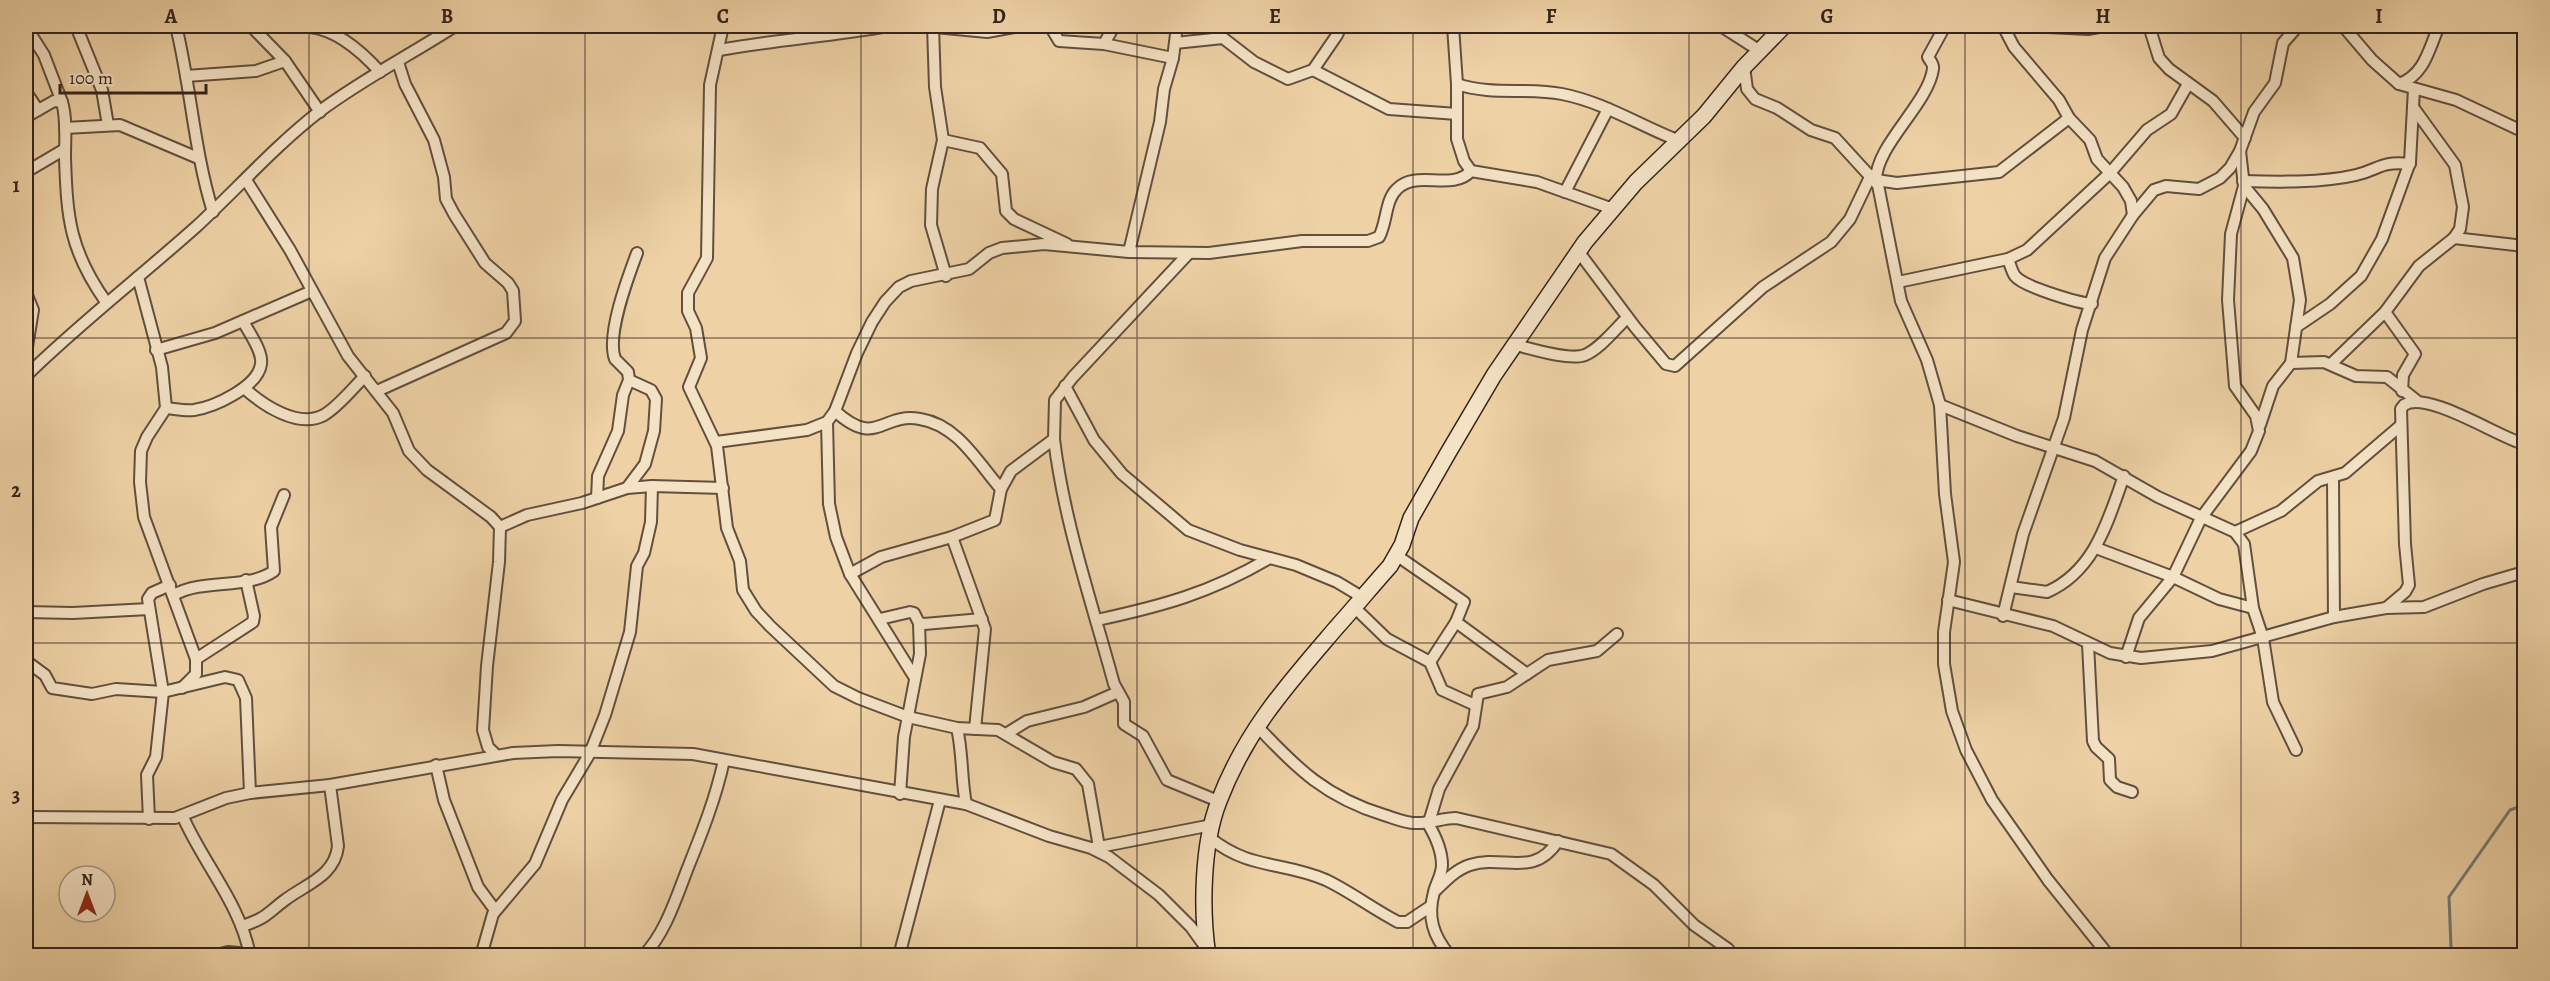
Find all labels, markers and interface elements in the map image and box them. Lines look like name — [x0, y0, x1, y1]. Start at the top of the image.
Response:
text: A — [164, 3, 178, 30]
text: B — [441, 3, 453, 30]
text: C — [717, 3, 729, 30]
text: D — [992, 3, 1006, 30]
text: E — [1269, 3, 1281, 30]
text: F — [1546, 3, 1557, 30]
text: G — [1820, 3, 1834, 30]
text: H — [2096, 3, 2111, 30]
text: I — [2375, 3, 2383, 30]
scale bar — [60, 57, 206, 95]
text: 100 m — [69, 66, 113, 90]
text: 1 — [12, 172, 20, 199]
text: 2 — [11, 477, 21, 504]
text: 3 — [12, 782, 20, 809]
north arrow — [57, 864, 117, 924]
text: N — [81, 869, 93, 891]

